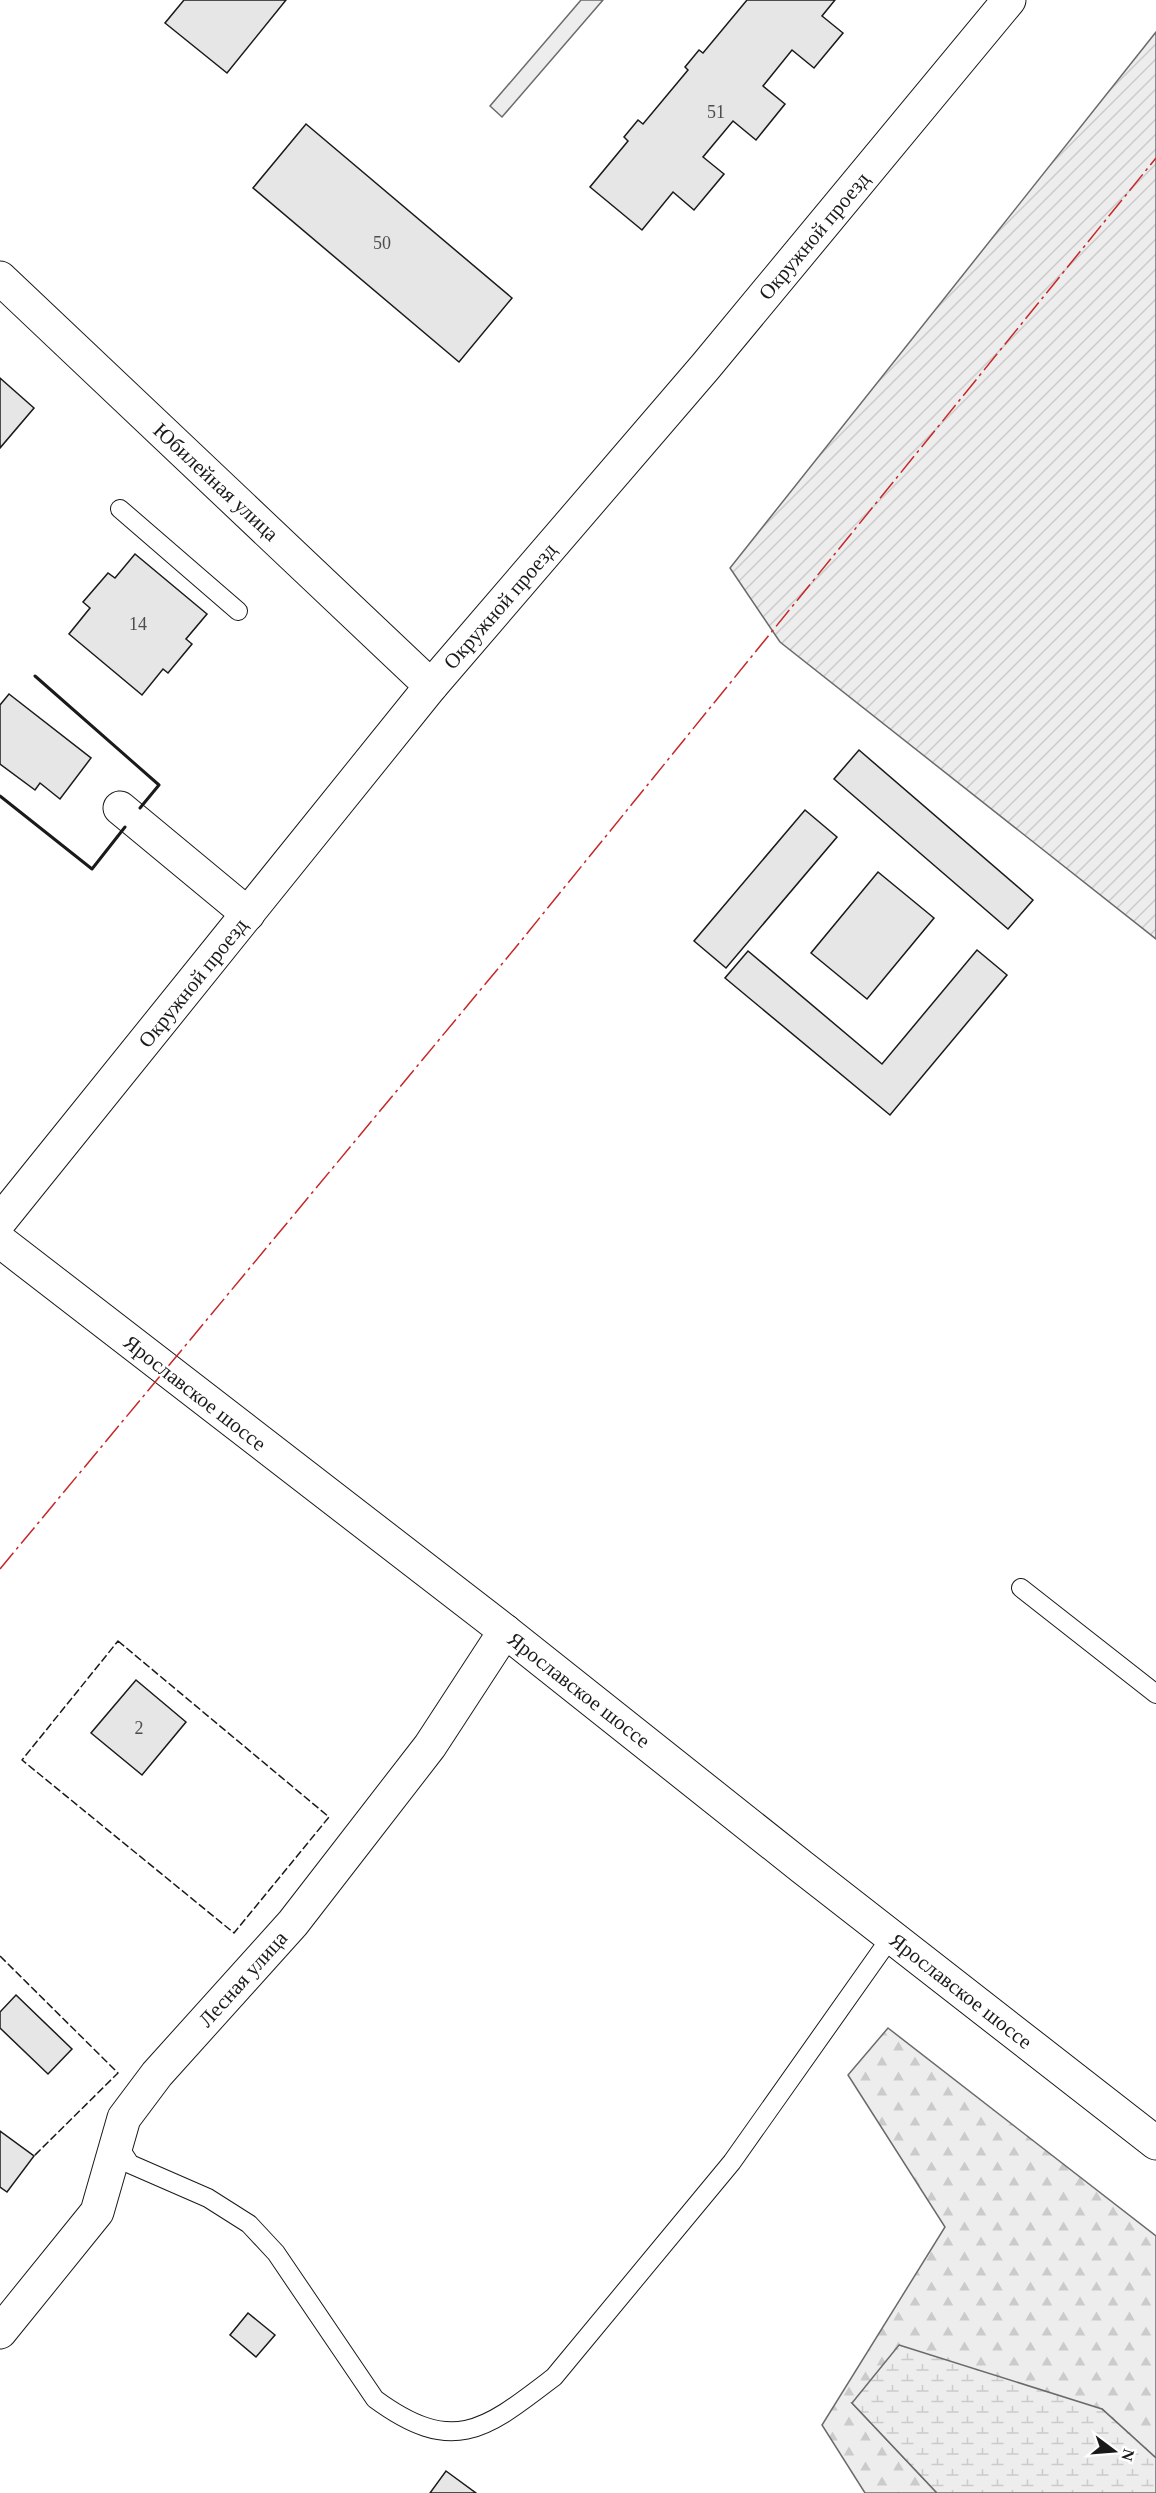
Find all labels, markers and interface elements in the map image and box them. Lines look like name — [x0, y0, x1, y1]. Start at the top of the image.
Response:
house number: 51 — [707, 102, 725, 122]
street label: Окружной проезд — [754, 167, 875, 305]
house number: 50 — [373, 233, 391, 253]
street label: Юбилейная улица — [149, 418, 284, 546]
street label: Окружной проезд — [439, 538, 561, 674]
house number: 14 — [129, 614, 147, 634]
street label: Окружной проезд — [134, 913, 253, 1052]
street label: Ярославское шоссе — [119, 1330, 271, 1456]
street label: Ярославское шоссе — [503, 1627, 655, 1753]
house number: 2 — [135, 1718, 144, 1738]
street label: Лесная улица — [194, 1926, 293, 2032]
street label: Ярославское шоссе — [885, 1928, 1037, 2054]
north arrow — [1084, 2421, 1144, 2481]
text: N — [1118, 2447, 1138, 2463]

